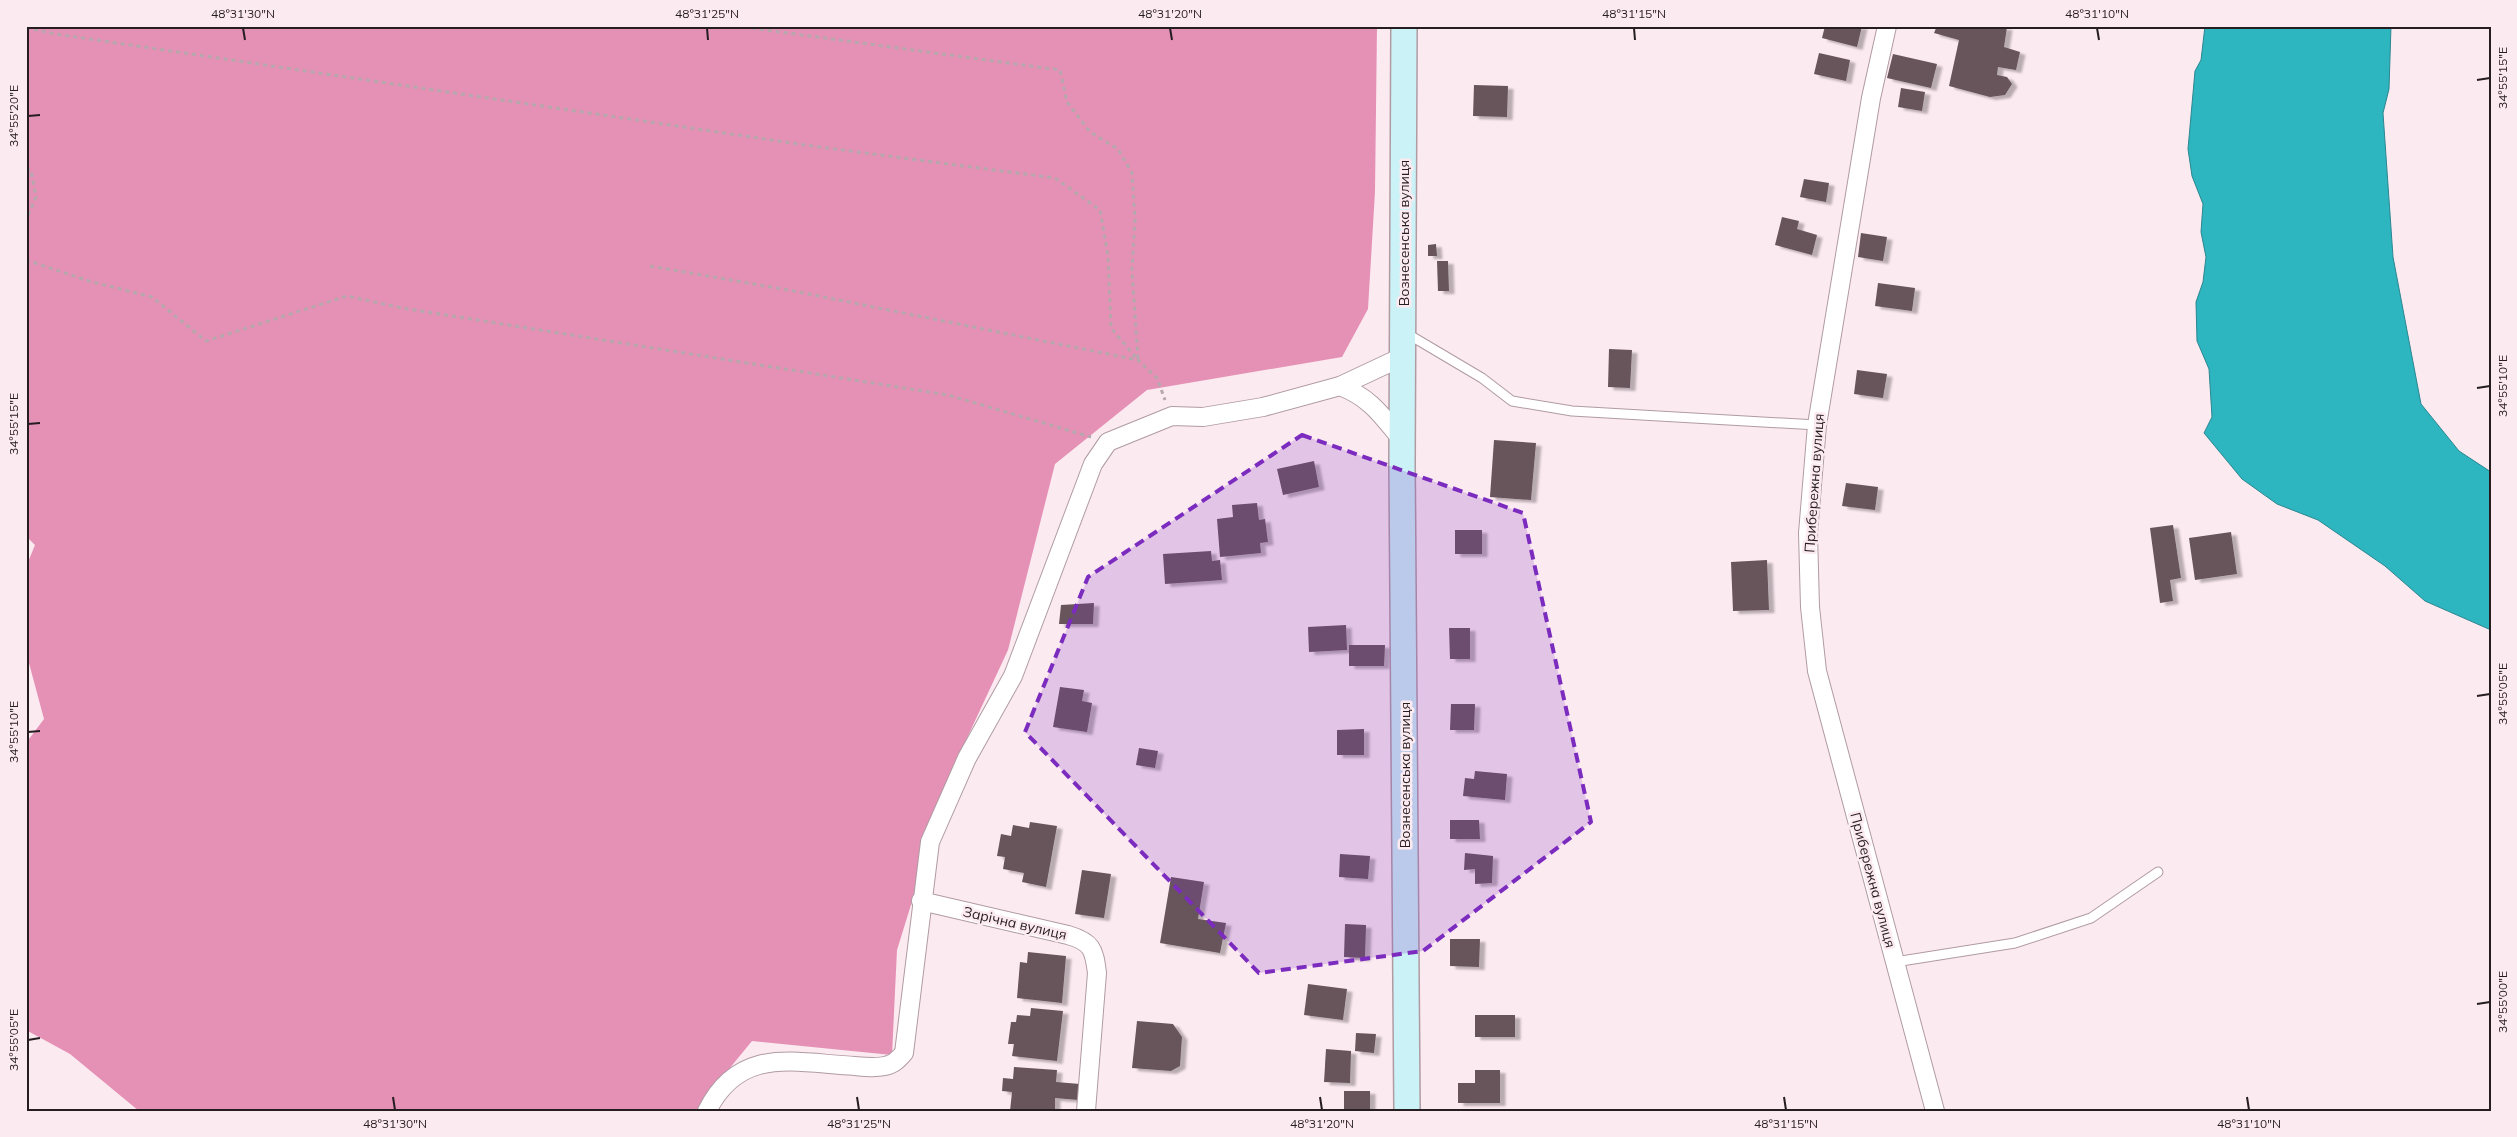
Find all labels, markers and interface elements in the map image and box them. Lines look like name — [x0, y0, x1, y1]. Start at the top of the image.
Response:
text: 48°31'30"N — [211, 6, 275, 21]
text: 48°31'25"N — [675, 6, 739, 21]
text: 48°31'20"N — [1138, 6, 1202, 21]
text: 48°31'15"N — [1602, 6, 1666, 21]
text: 48°31'10"N — [2065, 6, 2129, 21]
text: 34°55'15"E — [2495, 47, 2510, 109]
text: 34°55'20"E — [6, 85, 21, 147]
street label: Вознесенська вулиця — [1395, 160, 1413, 306]
text: 34°55'10"E — [2495, 355, 2510, 417]
text: 34°55'15"E — [6, 393, 21, 455]
street label: Прибережна вулиця — [1800, 413, 1828, 553]
text: 34°55'05"E — [2495, 663, 2510, 725]
text: 34°55'10"E — [6, 701, 21, 763]
street label: Вознесенська вулиця — [1396, 702, 1414, 848]
street label: Прибережна вулиця — [1846, 810, 1900, 950]
street label: Зарічна вулиця — [961, 902, 1069, 944]
text: 34°55'00"E — [2495, 971, 2510, 1033]
text: 34°55'05"E — [6, 1009, 21, 1071]
text: 48°31'30"N — [363, 1116, 427, 1131]
text: 48°31'25"N — [827, 1116, 891, 1131]
text: 48°31'20"N — [1290, 1116, 1354, 1131]
text: 48°31'15"N — [1754, 1116, 1818, 1131]
text: 48°31'10"N — [2217, 1116, 2281, 1131]

